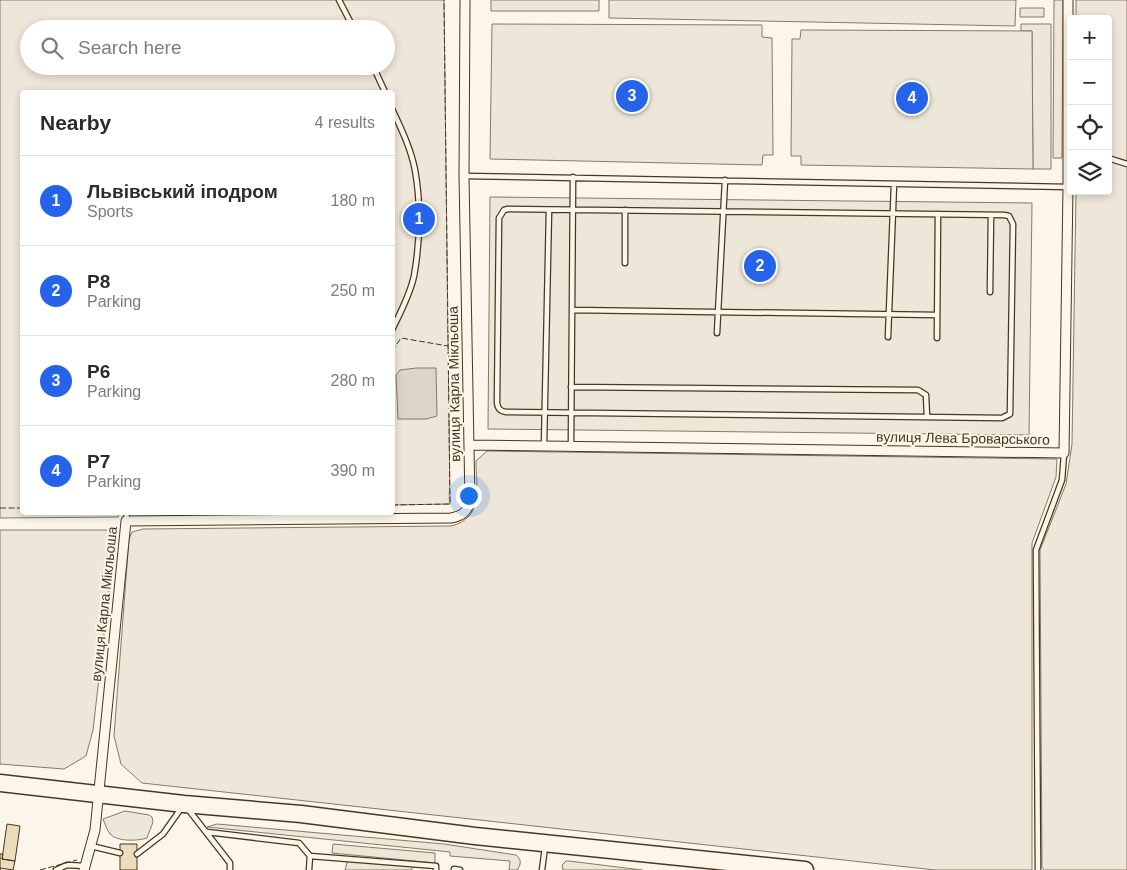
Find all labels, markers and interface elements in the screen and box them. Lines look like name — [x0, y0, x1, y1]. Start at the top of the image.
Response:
map controls — [1067, 15, 1112, 195]
button: + — [1067, 15, 1112, 60]
search box — [20, 20, 395, 75]
icon: search — [38, 34, 66, 62]
text: Search here — [78, 37, 182, 58]
button: − — [1067, 60, 1112, 105]
pin: 3 — [616, 77, 648, 115]
pin: 4 — [896, 79, 928, 117]
button: locate — [1067, 105, 1112, 150]
text: Nearby — [40, 111, 111, 134]
text: 4 results — [315, 114, 375, 131]
button: layers — [1067, 150, 1112, 195]
text: Львівський іподром — [87, 181, 278, 202]
text: 1 — [52, 192, 60, 209]
text: 180 m — [331, 192, 375, 209]
pin: 1 — [403, 200, 435, 238]
text: Sports — [87, 203, 133, 220]
pin: 2 — [744, 247, 776, 285]
text: P8 — [87, 271, 110, 292]
text: 2 — [52, 282, 60, 299]
text: 250 m — [331, 282, 375, 299]
text: Parking — [87, 293, 141, 310]
street label: вулиця Карла Мікльоша — [445, 306, 463, 462]
text: P6 — [87, 361, 110, 382]
text: 3 — [52, 372, 60, 389]
text: 280 m — [331, 372, 375, 389]
text: Parking — [87, 383, 141, 400]
street label: вулиця Лева Броварського — [876, 428, 1050, 448]
text: P7 — [87, 451, 110, 472]
text: 4 — [52, 462, 60, 479]
text: 390 m — [331, 462, 375, 479]
text: Parking — [87, 473, 141, 490]
your location — [456, 483, 482, 509]
street label: вулиця Карла Мікльоша — [88, 526, 120, 682]

